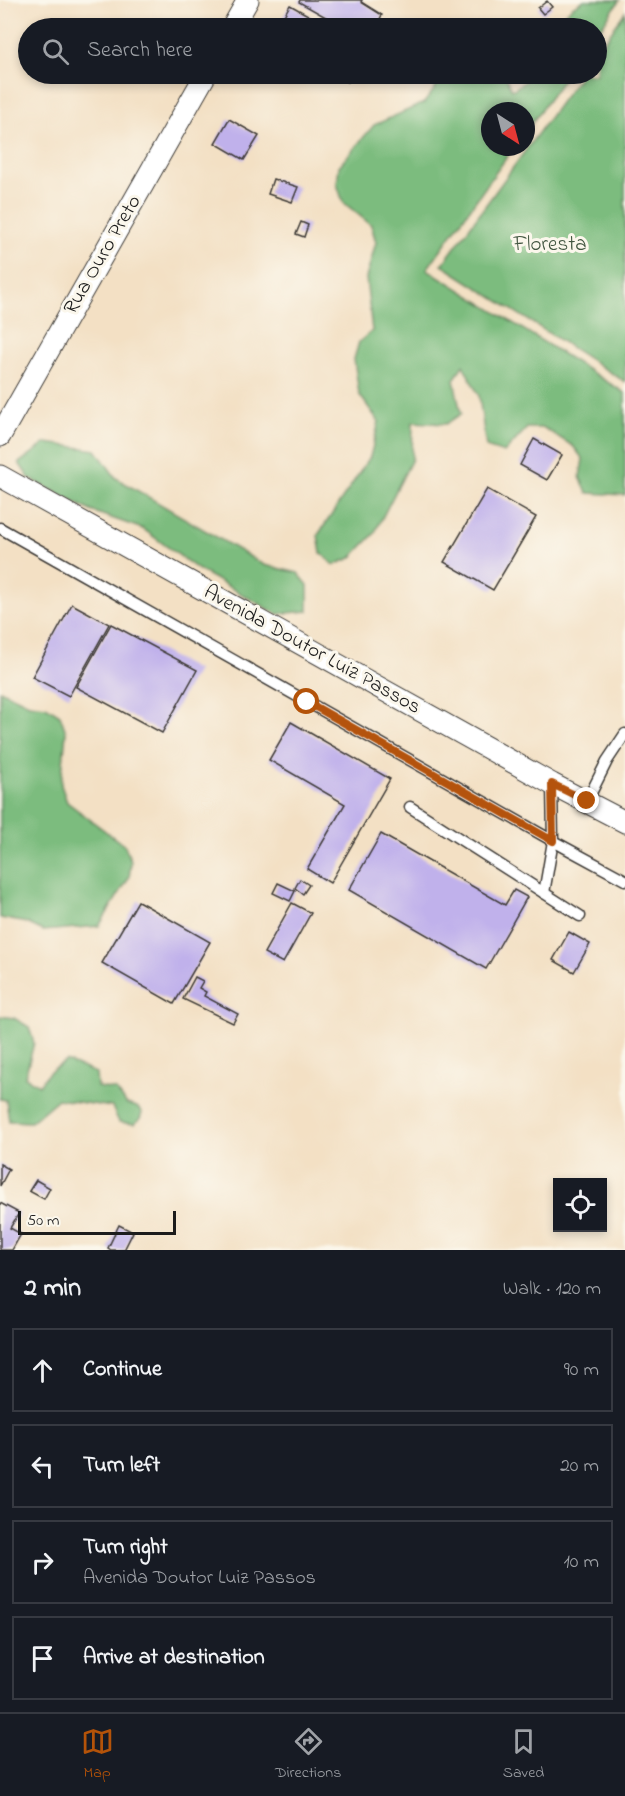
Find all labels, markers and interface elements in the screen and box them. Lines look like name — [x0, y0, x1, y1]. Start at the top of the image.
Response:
search box — [18, 18, 607, 84]
icon: search — [39, 35, 72, 68]
text: Search here — [87, 35, 192, 67]
north arrow — [481, 102, 535, 156]
street label: Rua Ouro Preto — [57, 190, 149, 320]
park label: Floresta — [512, 230, 587, 260]
street label: Avenida Doutor Luiz Passos — [198, 578, 426, 722]
route start — [293, 688, 319, 714]
route end — [573, 787, 599, 813]
map controls — [553, 1178, 607, 1232]
button: locate — [553, 1178, 607, 1232]
scale bar — [18, 1208, 176, 1236]
text: 50 m — [27, 1209, 59, 1233]
text: 2 min — [24, 1270, 81, 1308]
text: Walk · 120 m — [503, 1275, 601, 1304]
icon: ahead — [26, 1354, 59, 1387]
text: Continue — [83, 1354, 162, 1386]
text: 90 m — [564, 1356, 599, 1385]
icon: left — [26, 1450, 59, 1483]
text: Turn left — [83, 1450, 160, 1482]
text: 20 m — [560, 1452, 599, 1481]
text: Turn right — [83, 1532, 168, 1564]
icon: right — [26, 1546, 59, 1579]
text: 10 m — [563, 1548, 599, 1577]
text: Avenida Doutor Luiz Passos — [83, 1564, 316, 1593]
icon: arrive — [26, 1642, 59, 1675]
text: Arrive at destination — [83, 1642, 265, 1674]
tab: Map — [81, 1725, 114, 1785]
tab: Directions — [275, 1725, 341, 1785]
tab: Saved — [503, 1725, 544, 1785]

